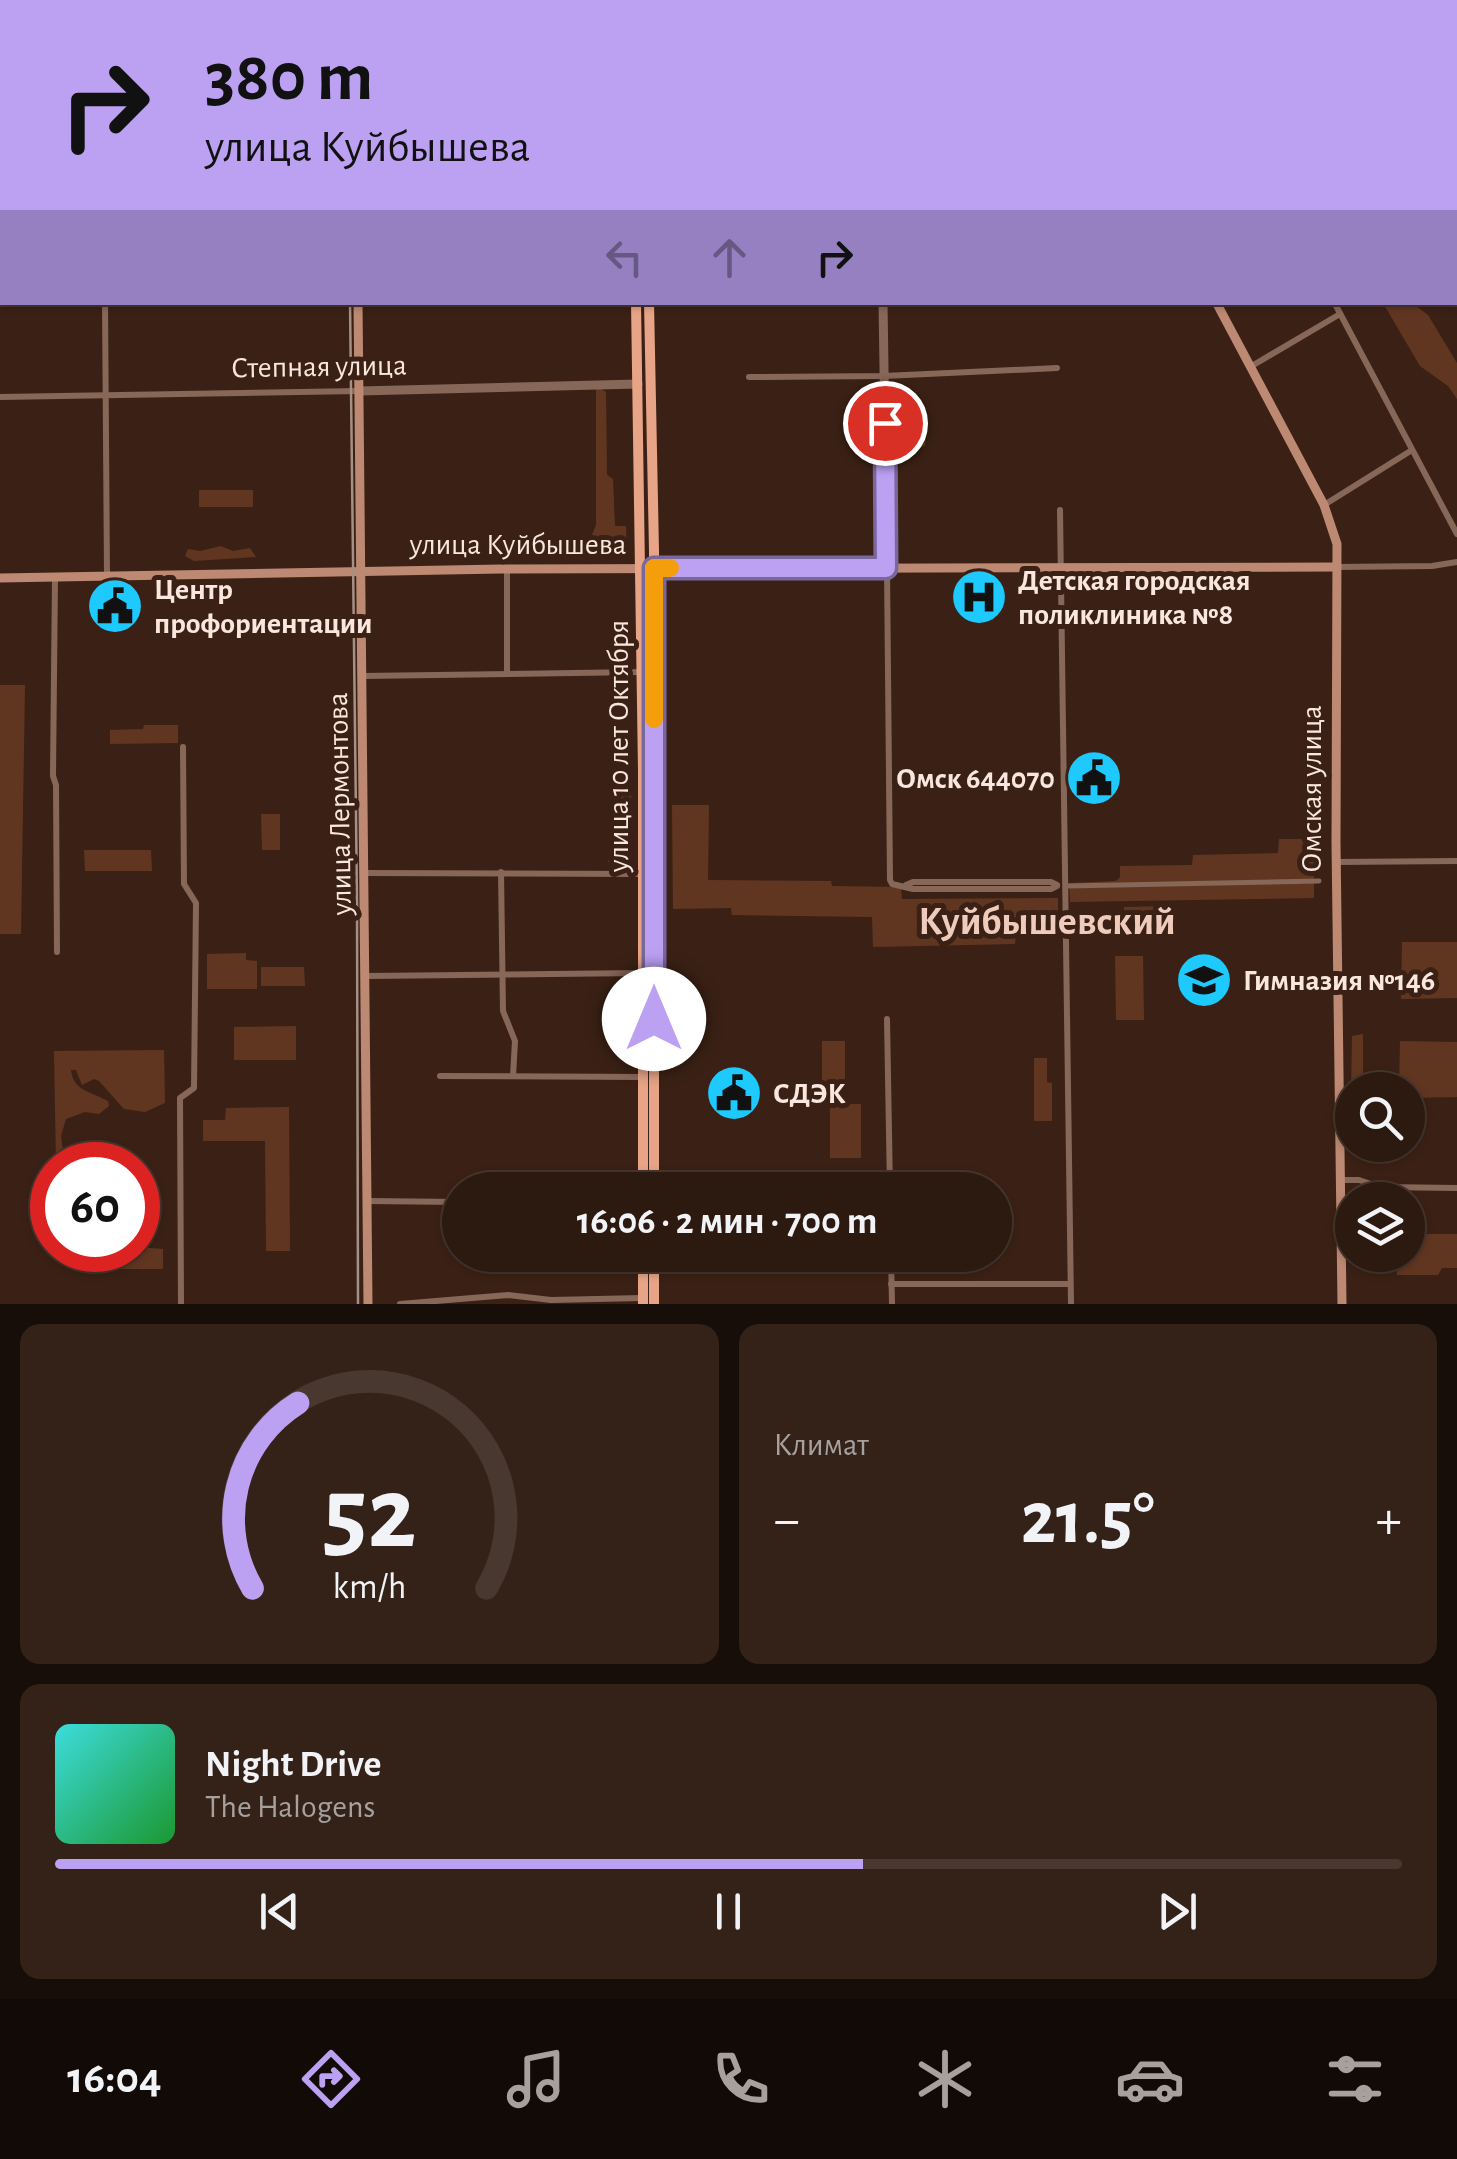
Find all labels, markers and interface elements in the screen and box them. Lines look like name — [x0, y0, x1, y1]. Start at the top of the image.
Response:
icon: right — [40, 40, 170, 170]
text: 380 m — [205, 43, 373, 113]
text: улица Куйбышева — [205, 125, 530, 170]
icon: left — [597, 230, 652, 285]
icon: ahead — [702, 230, 757, 285]
icon: right — [807, 230, 862, 285]
street label: Степная улица — [231, 350, 407, 384]
pin — [843, 381, 928, 466]
icon: arrive — [858, 396, 913, 451]
street label: улица Куйбышева — [409, 530, 626, 560]
place label: Детская городская поликлиника №8 — [1018, 566, 1250, 630]
hospital icon: Детская городская поликлиника №8 — [949, 567, 1009, 627]
place label: Центр профориентации — [154, 575, 373, 639]
public building icon: Центр профориентации — [85, 576, 145, 636]
street label: улица 10 лет Октября — [604, 620, 634, 873]
street label: улица Лермонтова — [323, 692, 357, 917]
street label: Омская улица — [1297, 705, 1327, 873]
public building icon: Омск 644070 — [1064, 748, 1124, 808]
place label: Омск 644070 — [896, 764, 1055, 794]
district label: Куйбышевский — [918, 902, 1176, 942]
school or university icon: Гимназия №146 — [1174, 950, 1234, 1010]
place label: Гимназия №146 — [1243, 966, 1435, 996]
position arrow — [602, 967, 706, 1071]
public building icon: СДЭК — [704, 1063, 764, 1123]
map controls — [1335, 1072, 1425, 1272]
button: search — [1335, 1072, 1425, 1162]
place label: СДЭК — [773, 1079, 846, 1109]
speed limit sign: 60 — [30, 1142, 160, 1272]
button: layers — [1335, 1182, 1425, 1272]
text: 16:06 · 2 мин · 700 m — [577, 1203, 877, 1241]
text: Климат — [774, 1429, 869, 1461]
text: 52 — [322, 1463, 416, 1567]
text: 21.5° — [1021, 1482, 1155, 1557]
text: − — [774, 1493, 800, 1548]
text: + — [1376, 1493, 1402, 1548]
text: km/h — [332, 1569, 406, 1605]
text: Night Drive — [205, 1746, 381, 1784]
text: The Halogens — [205, 1791, 375, 1823]
icon: previous — [252, 1884, 307, 1939]
icon: pause — [701, 1884, 756, 1939]
icon: next — [1150, 1884, 1205, 1939]
icon: directions — [296, 2044, 366, 2114]
icon: music — [501, 2044, 571, 2114]
icon: phone — [706, 2044, 776, 2114]
icon: climate — [910, 2044, 980, 2114]
icon: car — [1115, 2044, 1185, 2114]
icon: filters — [1320, 2044, 1390, 2114]
text: 16:04 — [67, 2056, 162, 2101]

